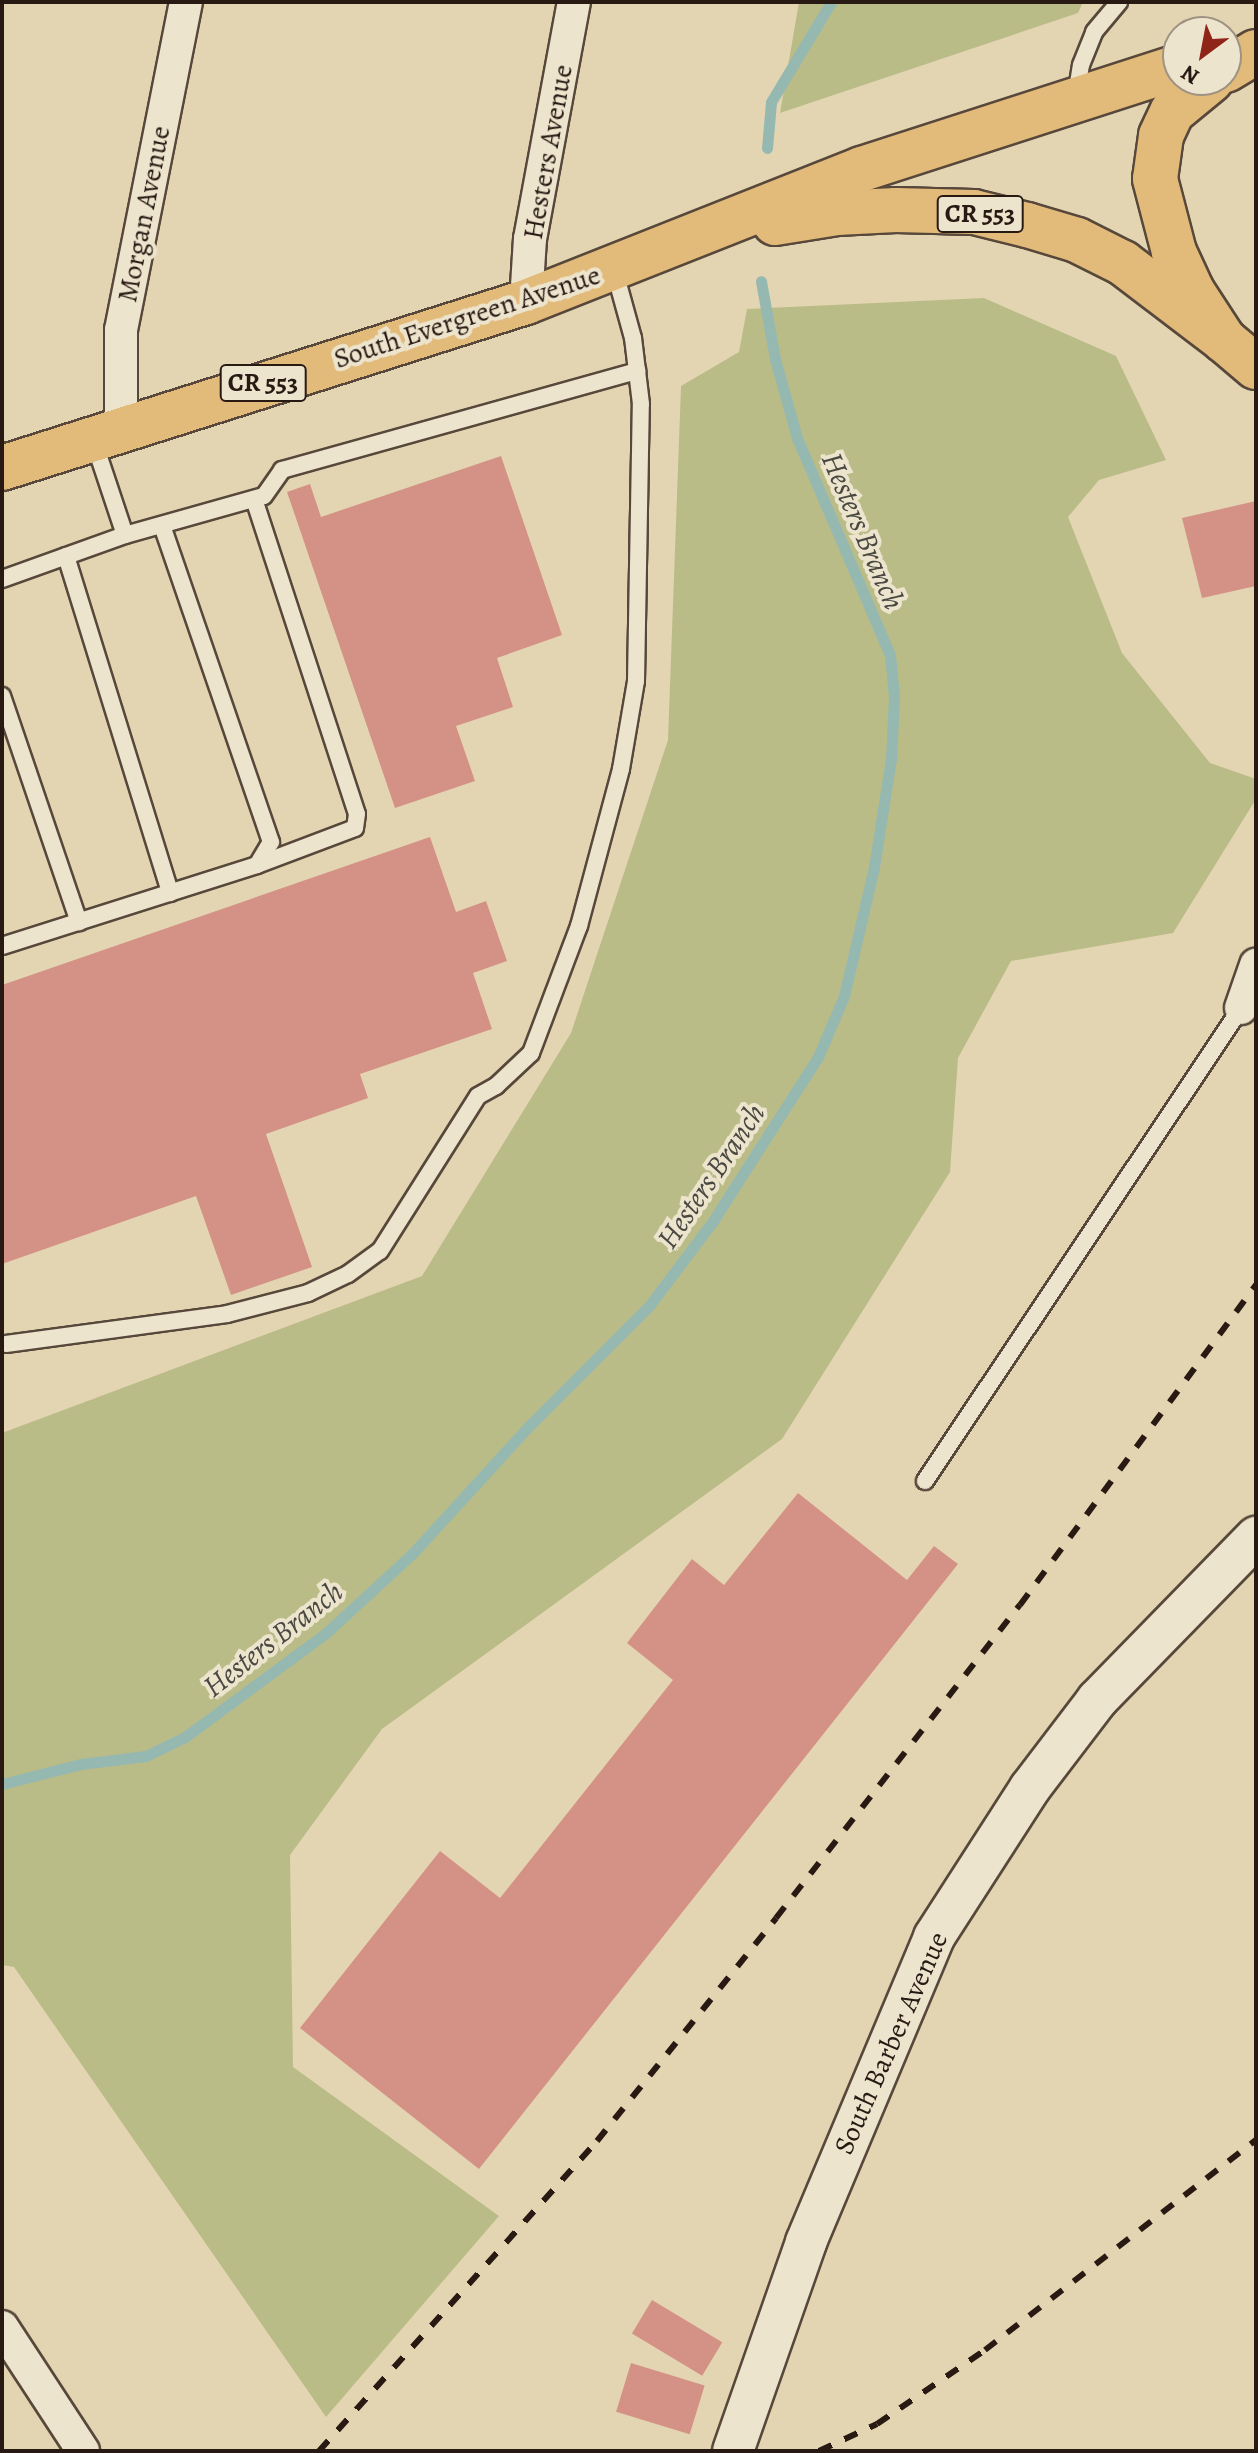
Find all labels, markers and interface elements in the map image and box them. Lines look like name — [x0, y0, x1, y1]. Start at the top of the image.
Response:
north arrow — [1162, 16, 1242, 96]
text: N — [1176, 58, 1205, 92]
street label: Hesters Avenue — [516, 62, 580, 242]
street label: Morgan Avenue — [110, 123, 178, 305]
road number: CR 553 — [936, 192, 1024, 236]
street label: South Evergreen Avenue — [330, 258, 604, 376]
road number: CR 553 — [219, 361, 307, 405]
water label: Hesters Branch — [814, 447, 912, 615]
water label: Hesters Branch — [649, 1097, 773, 1255]
water label: Hesters Branch — [196, 1573, 350, 1705]
street label: South Barber Avenue — [827, 1927, 955, 2159]

